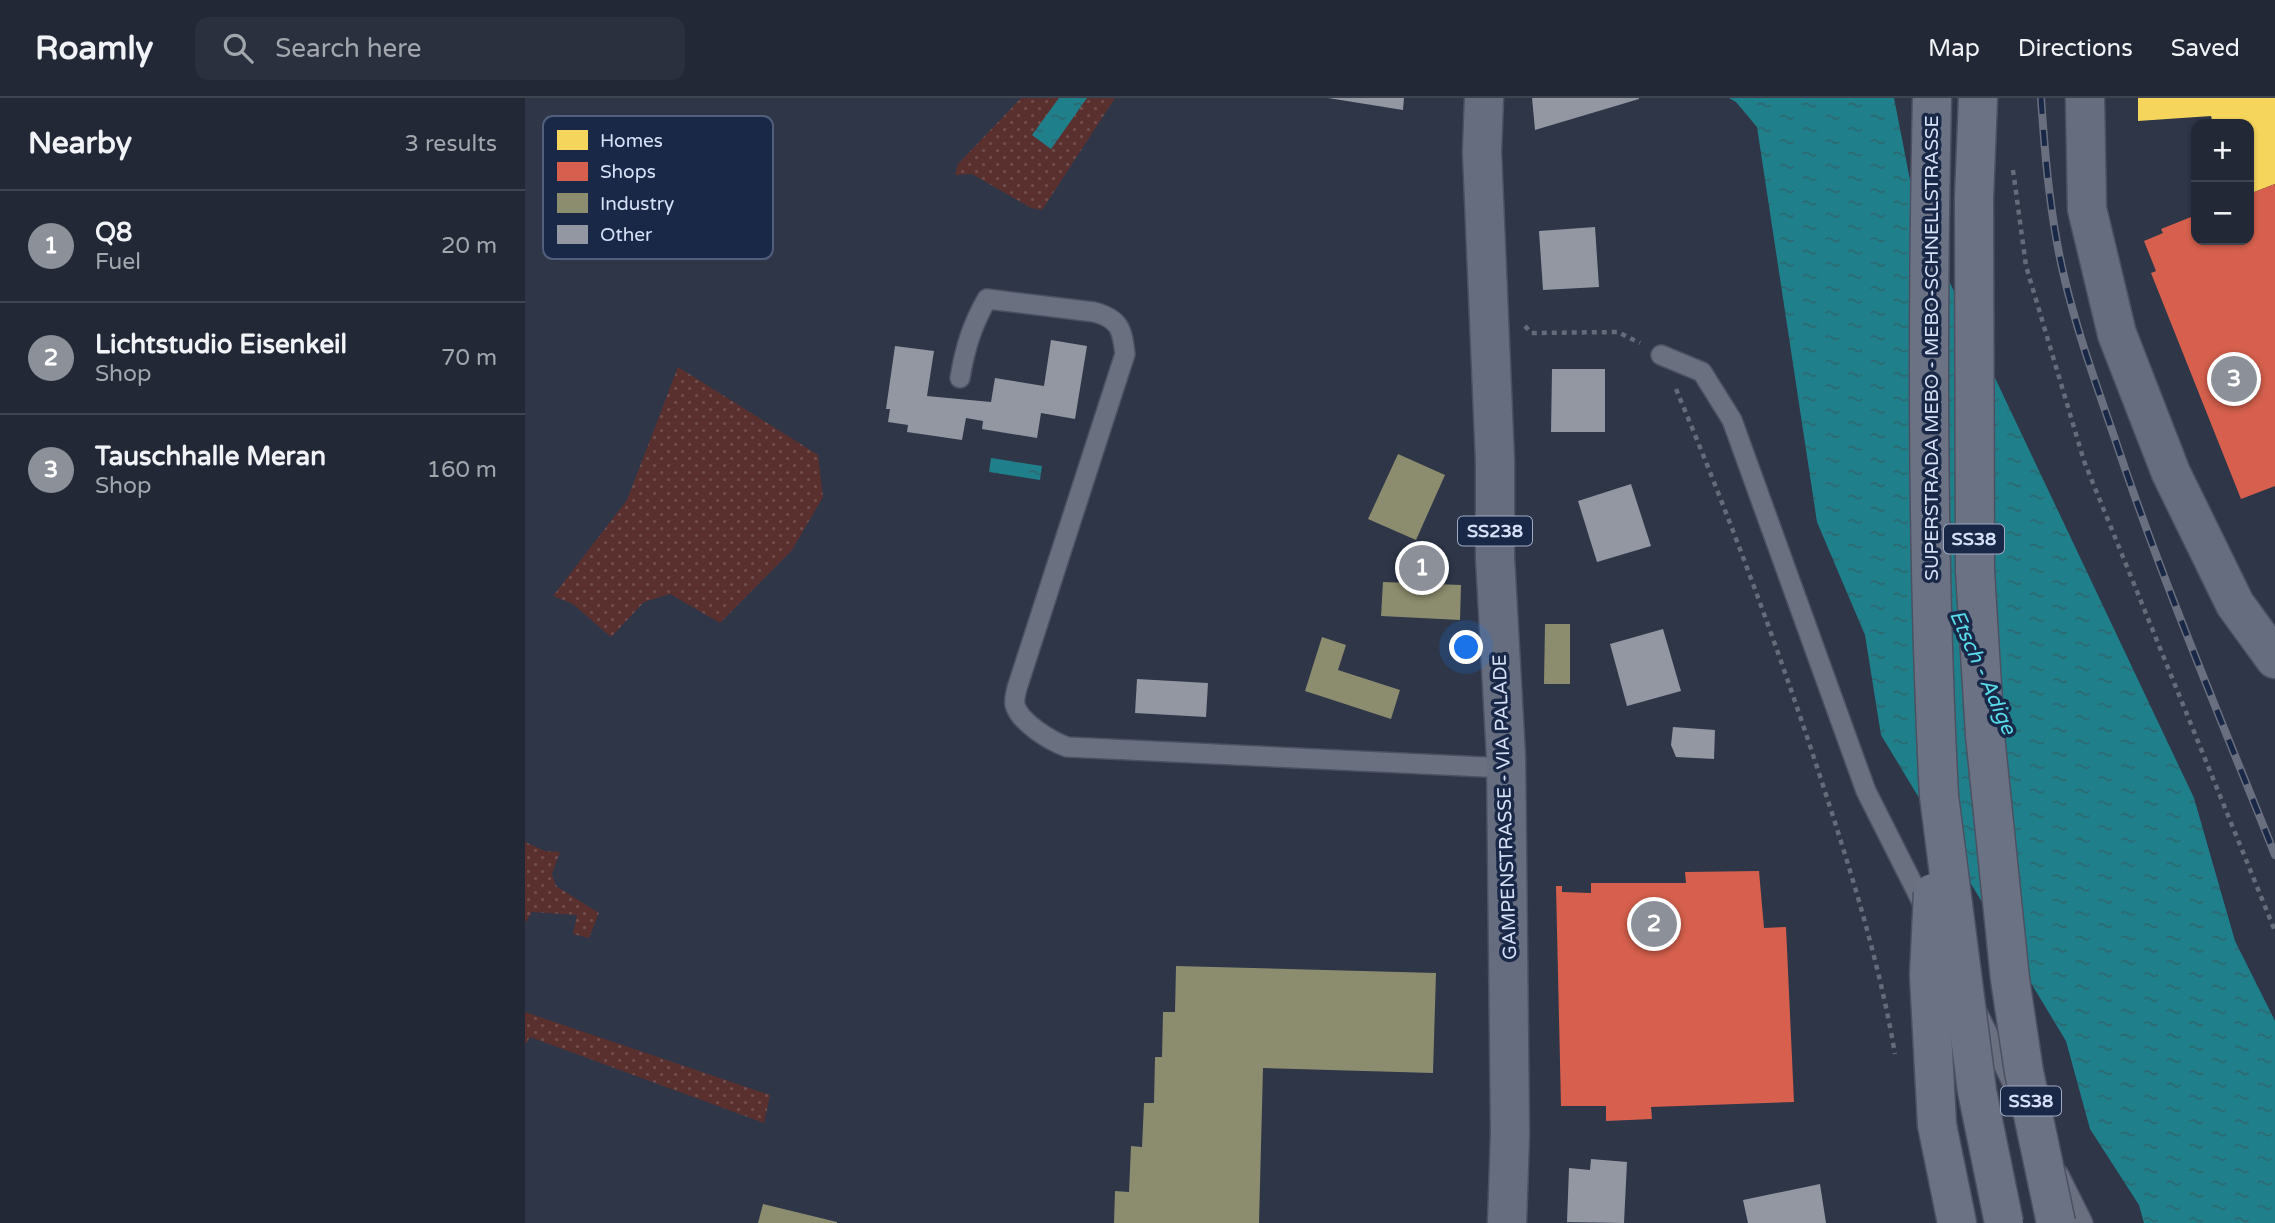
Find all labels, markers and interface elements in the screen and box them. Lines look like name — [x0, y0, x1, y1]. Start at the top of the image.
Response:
search box — [195, 17, 685, 80]
text: Roamly — [35, 29, 153, 68]
icon: search — [219, 29, 257, 67]
text: Search here — [275, 33, 422, 64]
text: Map — [1928, 34, 1980, 63]
text: Directions — [2018, 34, 2133, 63]
text: Saved — [2171, 34, 2240, 63]
street label: SUPERSTRADA MEBO - MEBO-SCHNELLSTRASSE — [1921, 115, 1943, 581]
legend — [543, 116, 773, 259]
map controls — [2191, 119, 2254, 245]
button: + — [2191, 119, 2254, 182]
text: Nearby — [28, 125, 132, 162]
text: 3 results — [404, 130, 497, 158]
text: Homes — [600, 130, 663, 152]
text: Shops — [600, 161, 656, 183]
button: − — [2191, 182, 2254, 245]
text: Industry — [600, 193, 674, 215]
text: Q8 — [95, 217, 132, 248]
text: Other — [600, 224, 653, 246]
text: 1 — [44, 232, 58, 260]
text: 20 m — [441, 232, 497, 260]
text: Fuel — [95, 248, 141, 276]
text: Lichtstudio Eisenkeil — [95, 329, 347, 360]
text: 2 — [44, 344, 58, 372]
text: 70 m — [441, 344, 497, 372]
pin: 3 — [2211, 353, 2257, 405]
text: Shop — [95, 360, 152, 388]
text: Tauschhalle Meran — [95, 441, 326, 472]
text: 3 — [44, 456, 58, 484]
text: 160 m — [427, 456, 497, 484]
text: Shop — [95, 472, 152, 500]
road number: SS238 — [1458, 516, 1532, 545]
road number: SS38 — [1944, 524, 2004, 554]
pin: 1 — [1399, 542, 1445, 594]
water label: Etsch - Adige — [1944, 606, 2022, 739]
your location — [1449, 630, 1483, 664]
street label: GAMPENSTRASSE - VIA PALADE — [1489, 654, 1521, 960]
pin: 2 — [1631, 898, 1677, 950]
road number: SS38 — [2001, 1086, 2061, 1116]

